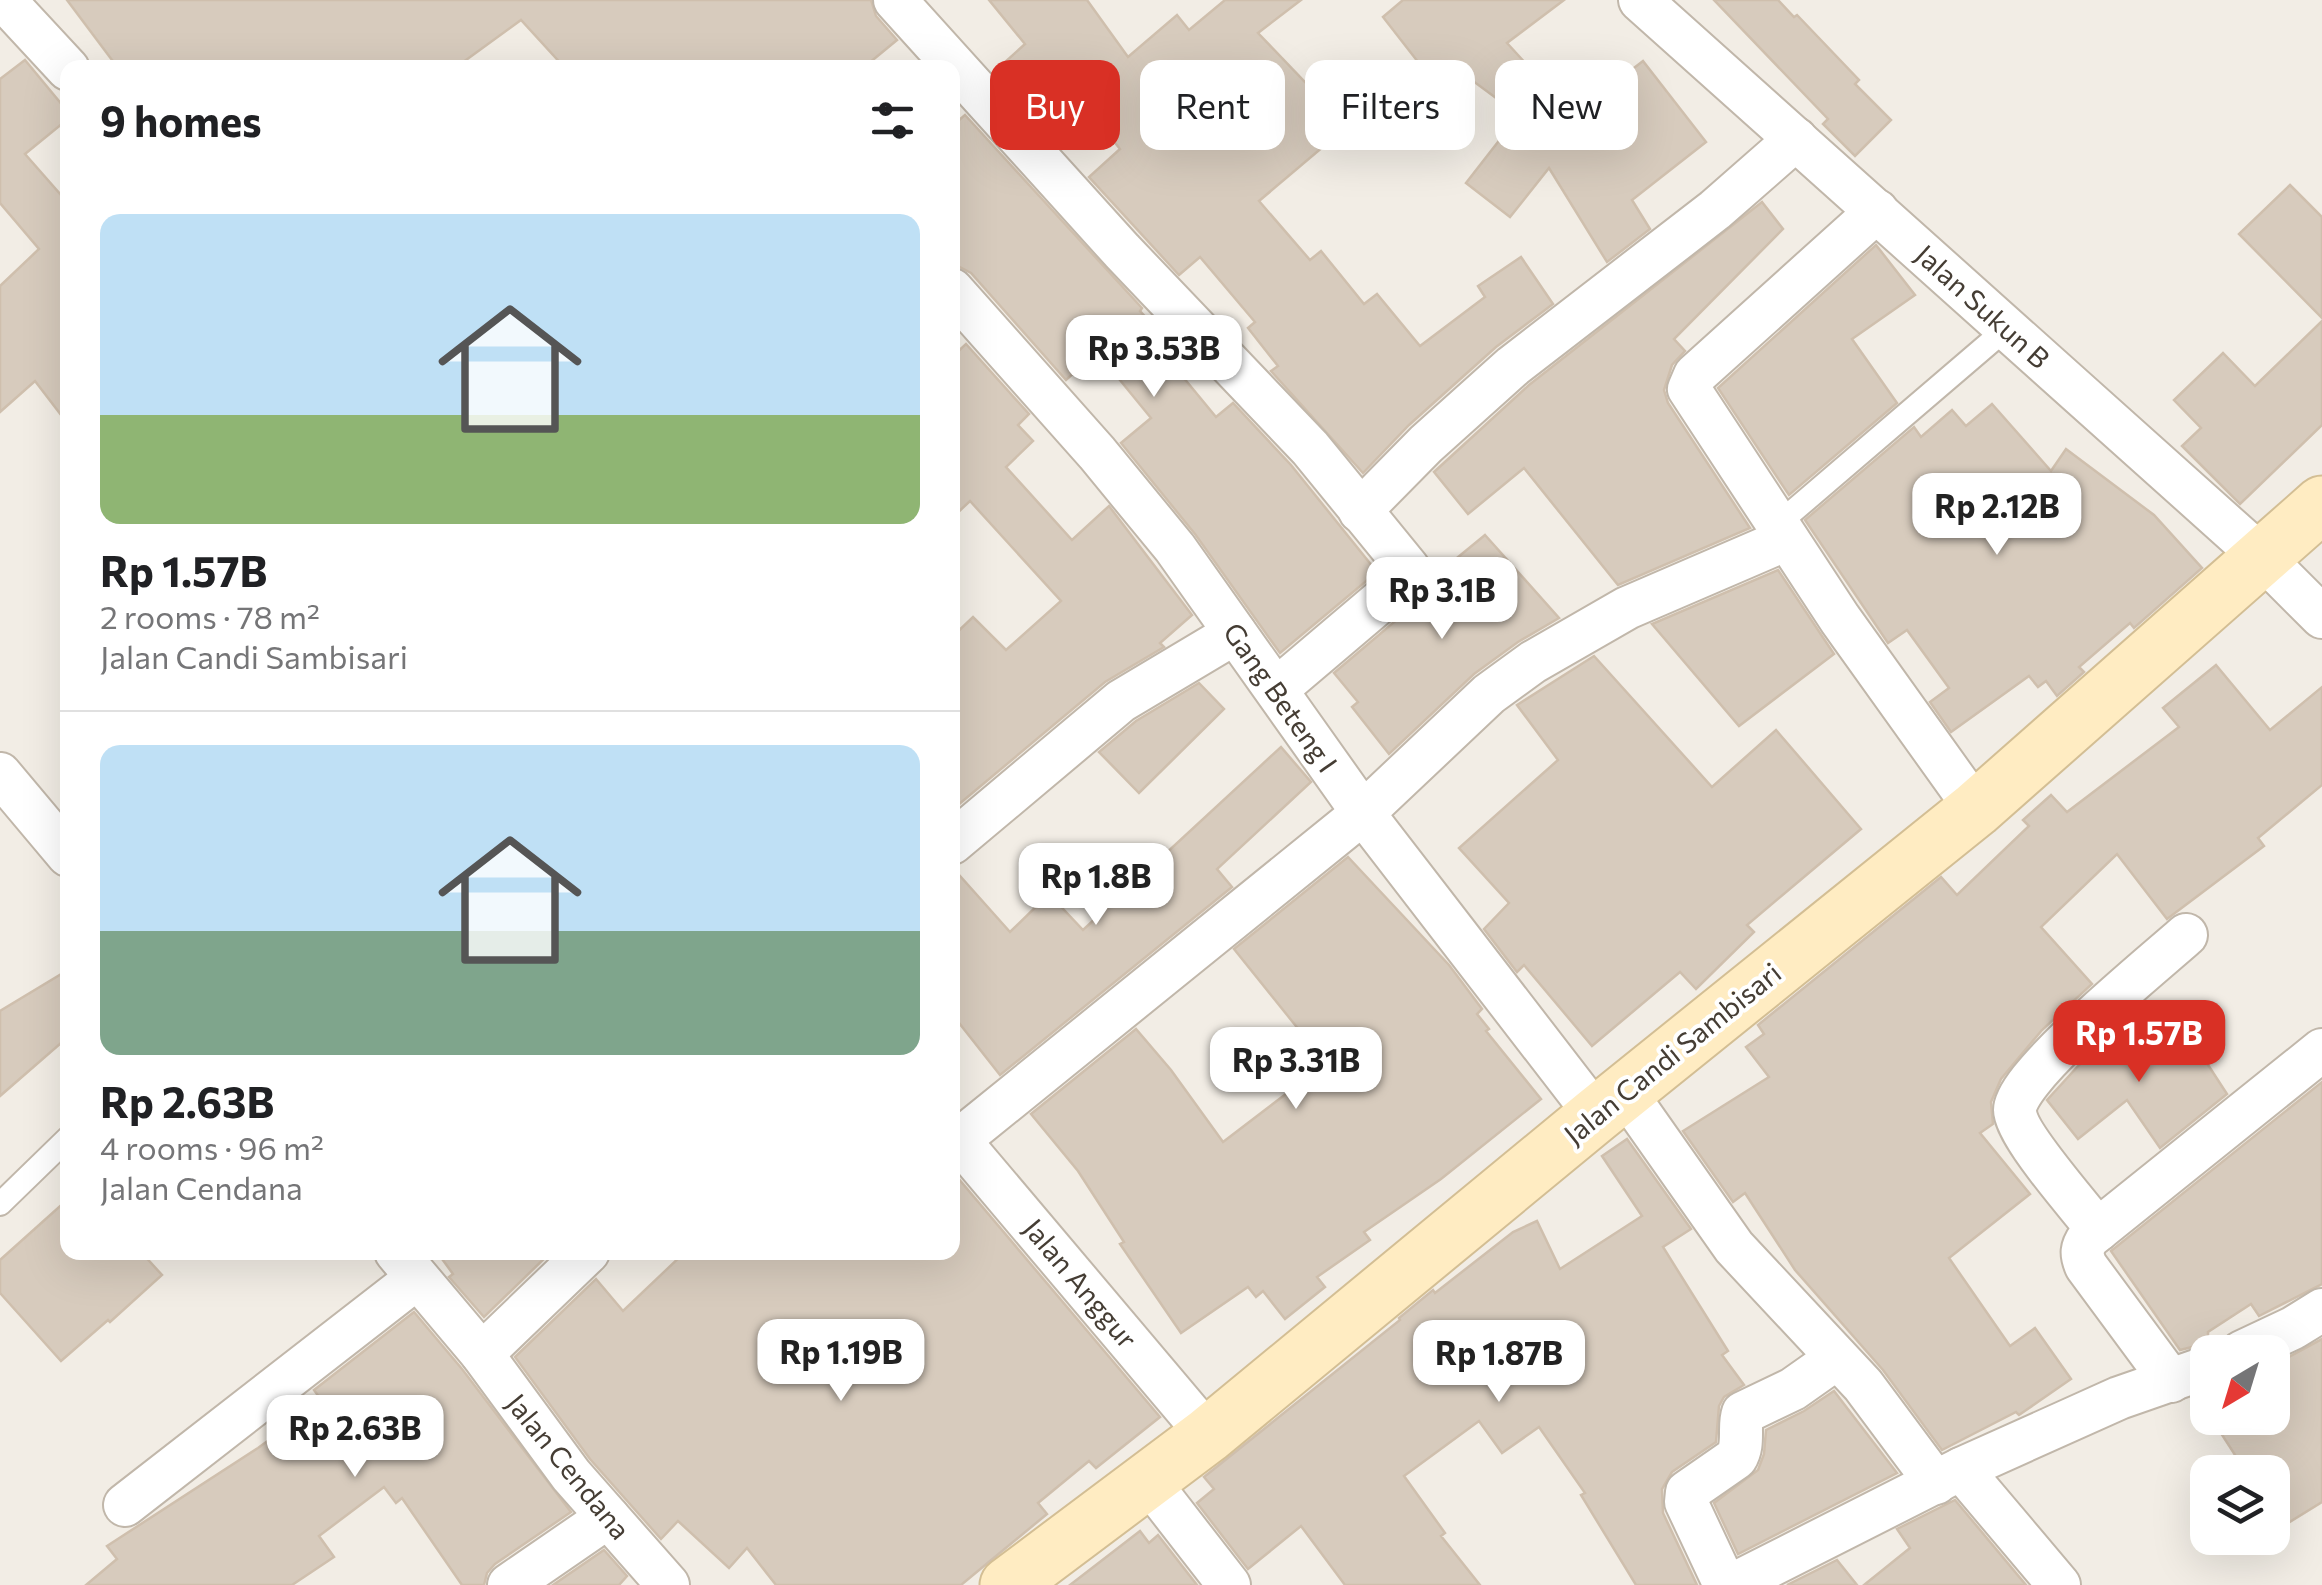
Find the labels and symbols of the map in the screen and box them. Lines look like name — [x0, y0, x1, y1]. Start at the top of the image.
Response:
street label: Jalan Sukun B — [1909, 237, 2057, 375]
pin: Rp 3.53B — [1051, 315, 1257, 400]
pin: Rp 2.12B — [1894, 473, 2100, 558]
pin: Rp 3.1B — [1350, 557, 1534, 642]
street label: Gang Beteng I — [1217, 616, 1345, 778]
pin: Rp 1.8B — [1004, 843, 1188, 928]
street label: Jalan Candi Sambisari — [1557, 955, 1787, 1151]
pin: Rp 1.57B — [2036, 1000, 2242, 1085]
pin: Rp 3.31B — [1193, 1027, 1399, 1112]
street label: Jalan Anggur — [1017, 1211, 1145, 1355]
pin: Rp 1.19B — [738, 1319, 944, 1404]
pin: Rp 1.87B — [1396, 1320, 1602, 1405]
north arrow — [2190, 1335, 2290, 1435]
street label: Jalan Cendana — [500, 1386, 638, 1546]
pin: Rp 2.63B — [252, 1395, 458, 1480]

